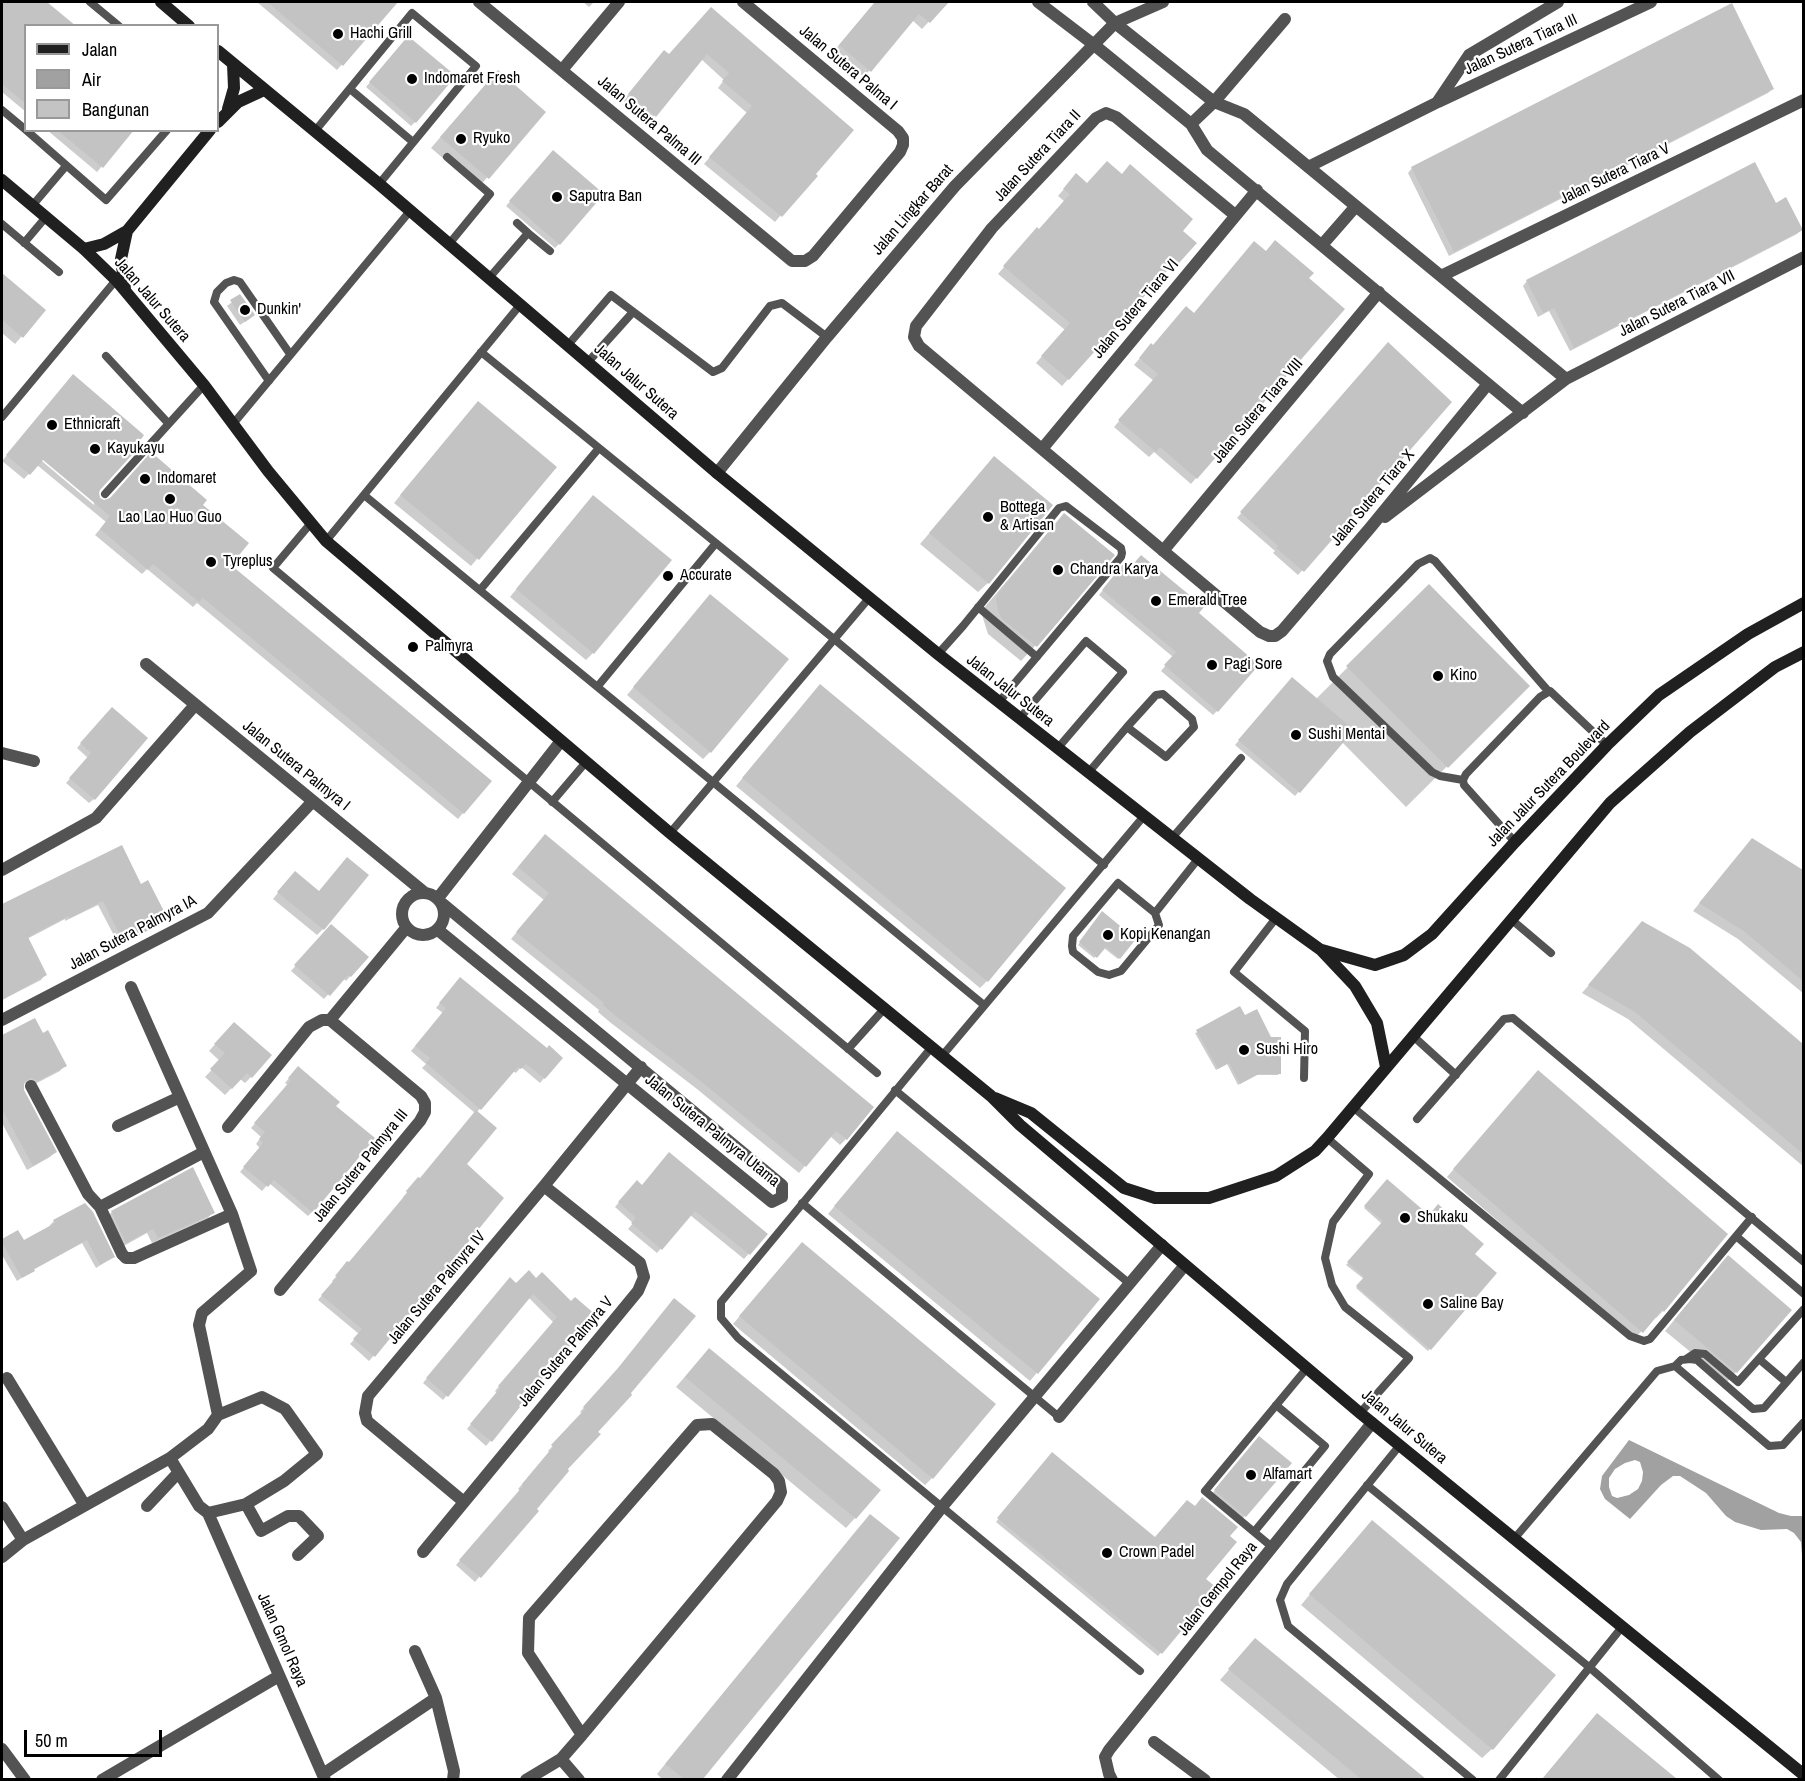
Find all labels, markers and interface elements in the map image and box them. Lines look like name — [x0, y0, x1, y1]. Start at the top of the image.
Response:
street label: Jalan Sutera Tiara III — [1462, 10, 1580, 80]
street label: Jalan Sutera Palma I — [795, 22, 901, 114]
legend — [24, 24, 219, 132]
place label: Hachi Grill — [350, 24, 412, 44]
marker: Hachi Grill — [331, 27, 345, 41]
text: Jalan — [82, 37, 117, 62]
text: Air — [82, 67, 101, 92]
place label: Indomaret Fresh — [424, 69, 520, 89]
marker: Indomaret Fresh — [405, 72, 419, 86]
street label: Jalan Sutera Palma III — [593, 72, 705, 170]
text: Bangunan — [82, 97, 149, 122]
street label: Jalan Sutera Tiara II — [991, 106, 1085, 206]
place label: Ryuko — [473, 129, 510, 149]
marker: Ryuko — [454, 132, 468, 146]
street label: Jalan Sutera Tiara V — [1557, 139, 1673, 209]
street label: Jalan Lingkar Barat — [868, 161, 958, 259]
place label: Saputra Ban — [569, 187, 642, 207]
marker: Saputra Ban — [550, 190, 564, 204]
street label: Jalan Jalur Sutera — [110, 254, 194, 346]
street label: Jalan Sutera Tiara VI — [1089, 255, 1183, 363]
street label: Jalan Sutera Tiara VII — [1616, 267, 1738, 341]
place label: Dunkin' — [257, 300, 301, 320]
marker: Dunkin' — [238, 303, 252, 317]
street label: Jalan Jalur Sutera — [590, 340, 682, 424]
street label: Jalan Sutera Tiara VIII — [1209, 355, 1307, 467]
place label: Ethnicraft — [64, 415, 120, 435]
marker: Ethnicraft — [45, 418, 59, 432]
place label: Kayukayu — [107, 439, 165, 459]
marker: Kayukayu — [88, 442, 102, 456]
street label: Jalan Sutera Tiara X — [1327, 446, 1419, 550]
place label: Indomaret — [157, 469, 216, 489]
marker: Indomaret — [138, 472, 152, 486]
marker: Lao Lao Huo Guo — [163, 492, 177, 506]
place label: Bottega & Artisan — [1000, 498, 1054, 536]
place label: Lao Lao Huo Guo — [118, 508, 222, 528]
marker: Bottega & Artisan — [981, 510, 995, 524]
place label: Tyreplus — [223, 552, 273, 572]
marker: Tyreplus — [204, 555, 218, 569]
place label: Chandra Karya — [1070, 560, 1158, 580]
marker: Chandra Karya — [1051, 563, 1065, 577]
place label: Accurate — [680, 566, 732, 586]
marker: Accurate — [661, 569, 675, 583]
place label: Emerald Tree — [1168, 591, 1247, 611]
marker: Emerald Tree — [1149, 594, 1163, 608]
place label: Palmyra — [425, 637, 473, 657]
marker: Palmyra — [406, 640, 420, 654]
street label: Jalan Jalur Sutera — [962, 651, 1058, 731]
place label: Pagi Sore — [1224, 655, 1282, 675]
marker: Pagi Sore — [1205, 658, 1219, 672]
place label: Kino — [1450, 666, 1477, 686]
marker: Kino — [1431, 669, 1445, 683]
street label: Jalan Sutera Palmyra I — [238, 717, 354, 815]
street label: Jalan Jalur Sutera Boulevard — [1484, 717, 1614, 851]
place label: Sushi Mentai — [1308, 725, 1385, 745]
marker: Sushi Mentai — [1289, 728, 1303, 742]
street label: Jalan Sutera Palmyra IA — [66, 891, 200, 975]
place label: Kopi Kenangan — [1120, 925, 1210, 945]
marker: Kopi Kenangan — [1101, 928, 1115, 942]
place label: Sushi Hiro — [1256, 1040, 1318, 1060]
marker: Sushi Hiro — [1237, 1043, 1251, 1057]
street label: Jalan Sutera Palmyra Utama — [641, 1071, 783, 1191]
street label: Jalan Sutera Palmyra III — [309, 1106, 413, 1226]
place label: Shukaku — [1417, 1208, 1468, 1228]
marker: Shukaku — [1398, 1211, 1412, 1225]
street label: Jalan Sutera Palmyra IV — [384, 1228, 490, 1348]
street label: Jalan Sutera Palmyra V — [514, 1293, 618, 1411]
place label: Saline Bay — [1440, 1294, 1503, 1314]
marker: Saline Bay — [1421, 1297, 1435, 1311]
street label: Jalan Jalur Sutera — [1357, 1386, 1451, 1468]
place label: Alfamart — [1263, 1465, 1312, 1485]
marker: Alfamart — [1244, 1468, 1258, 1482]
street label: Jalan Gempol Raya — [1174, 1538, 1262, 1640]
place label: Crown Padel — [1119, 1543, 1194, 1563]
marker: Crown Padel — [1100, 1546, 1114, 1560]
street label: Jalan Gmol Raya — [253, 1590, 311, 1690]
scale bar — [27, 1718, 165, 1756]
text: 50 m — [35, 1728, 68, 1753]

